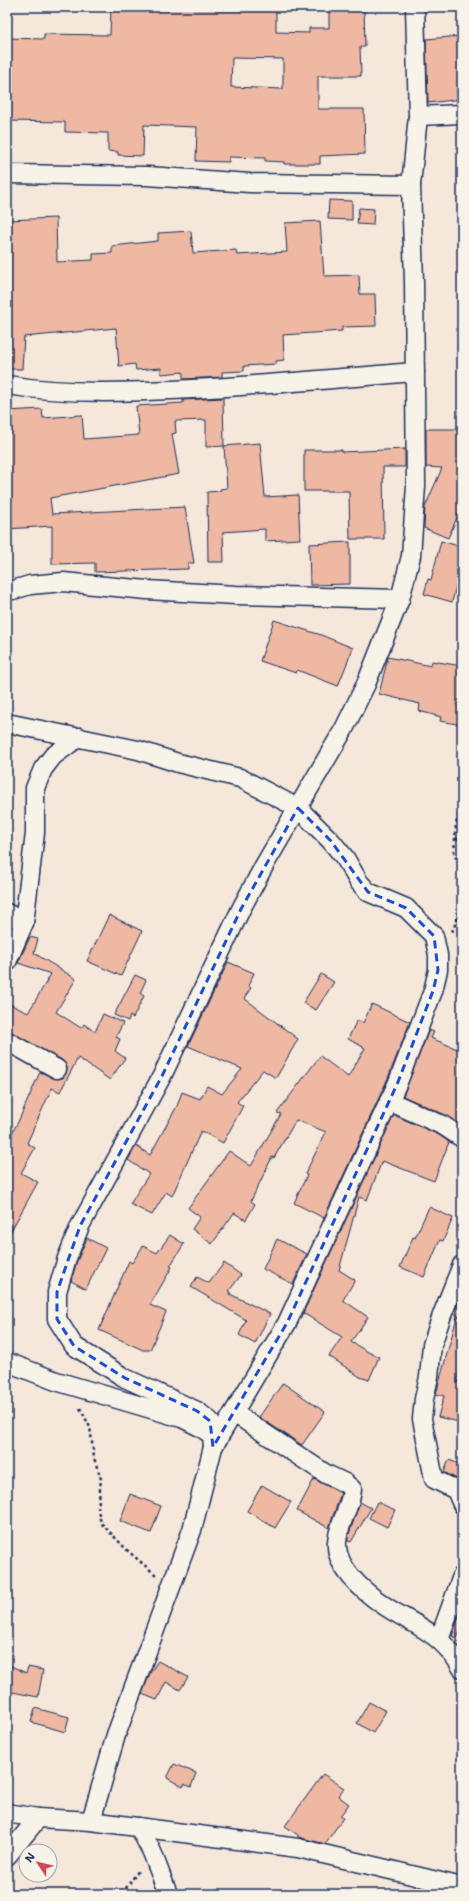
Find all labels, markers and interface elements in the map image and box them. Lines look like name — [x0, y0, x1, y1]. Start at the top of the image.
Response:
north arrow — [18, 1843, 58, 1883]
text: N — [22, 1849, 39, 1865]

